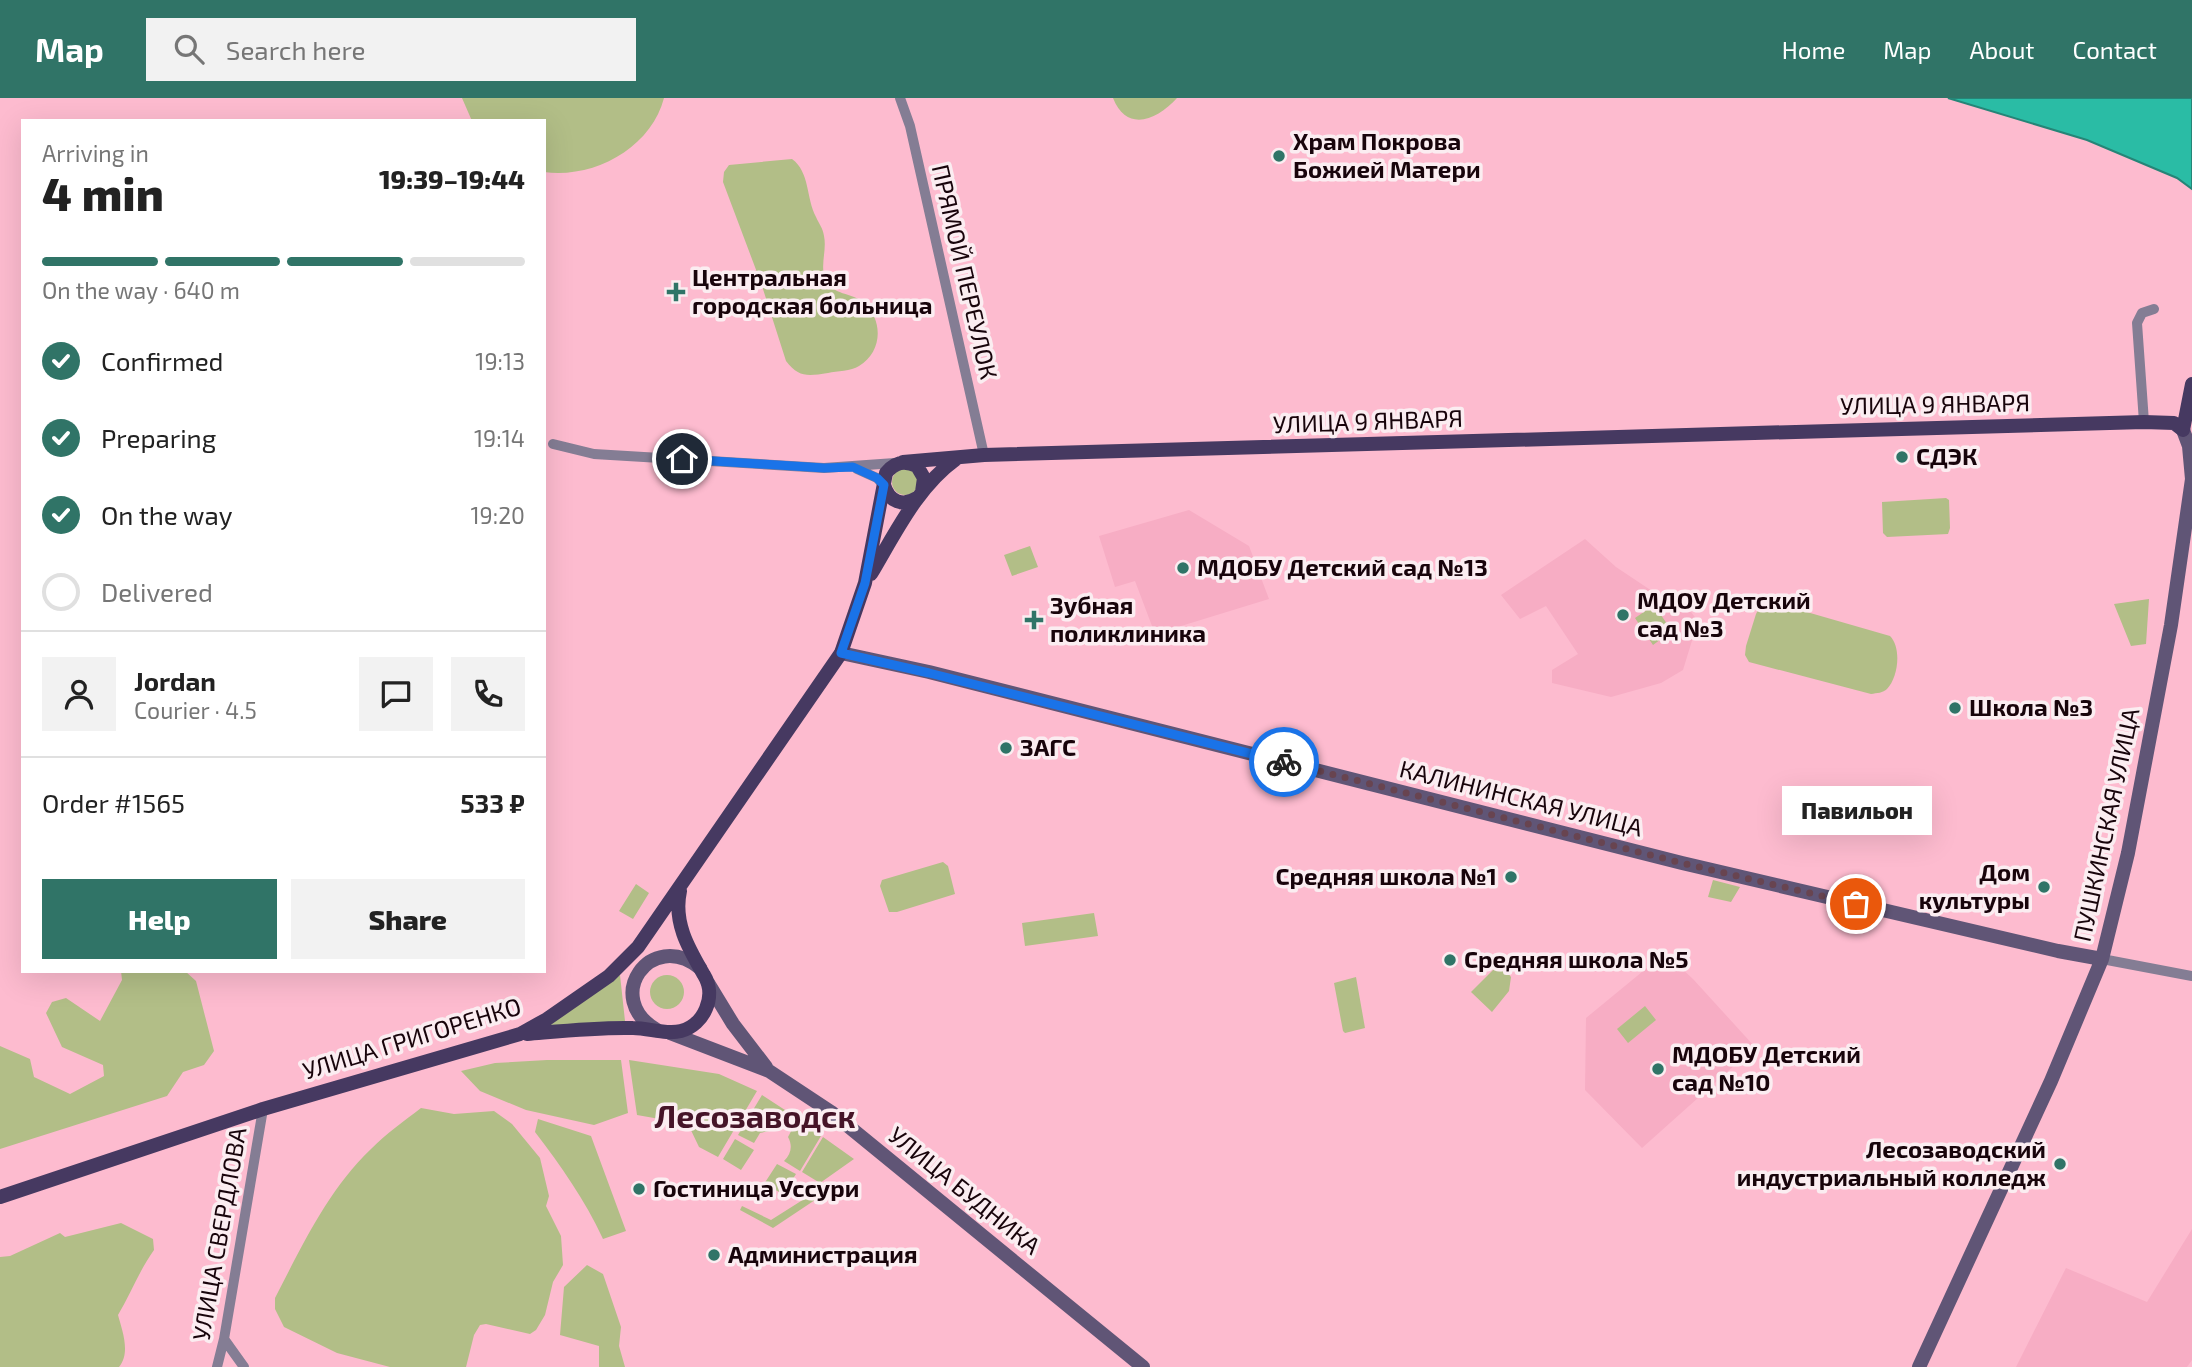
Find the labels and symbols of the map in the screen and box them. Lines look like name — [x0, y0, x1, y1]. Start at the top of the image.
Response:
place label: Храм Покрова Божией Матери — [1293, 126, 1481, 183]
marker: Храм Покрова Божией Матери — [1271, 148, 1287, 164]
street label: ПРЯМОЙ ПЕРЕУЛОК — [927, 161, 1004, 382]
place label: Центральная городская больница — [692, 262, 932, 319]
marker: Центральная городская больница — [666, 282, 686, 302]
street label: УЛИЦА 9 ЯНВАРЯ — [1840, 387, 2030, 420]
street label: УЛИЦА 9 ЯНВАРЯ — [1272, 403, 1463, 438]
pin — [652, 429, 712, 489]
place label: СДЭК — [1916, 441, 1977, 470]
marker: СДЭК — [1894, 449, 1910, 465]
place label: МДОБУ Детский сад №13 — [1197, 552, 1488, 581]
marker: МДОБУ Детский сад №13 — [1175, 560, 1191, 576]
place label: МДОУ Детский сад №3 — [1637, 585, 1811, 642]
place label: Зубная поликлиника — [1050, 590, 1206, 647]
marker: МДОУ Детский сад №3 — [1615, 607, 1631, 623]
marker: Зубная поликлиника — [1024, 610, 1044, 630]
place label: Школа №3 — [1969, 692, 2093, 721]
marker: Школа №3 — [1947, 700, 1963, 716]
street label: ПУШКИНСКАЯ УЛИЦА — [2067, 705, 2144, 944]
courier — [1249, 727, 1319, 797]
place label: ЗАГС — [1020, 732, 1076, 761]
marker: ЗАГС — [998, 740, 1014, 756]
street label: КАЛИНИНСКАЯ УЛИЦА — [1397, 753, 1646, 842]
callout: Павильон — [1781, 785, 1931, 834]
place label: Дом культуры — [1919, 857, 2030, 914]
place label: Средняя школа №1 — [1275, 861, 1497, 890]
marker: Средняя школа №1 — [1503, 869, 1519, 885]
pin — [1826, 874, 1886, 934]
marker: Дом культуры — [2036, 879, 2052, 895]
place label: Средняя школа №5 — [1464, 944, 1689, 973]
marker: Средняя школа №5 — [1442, 952, 1458, 968]
street label: УЛИЦА ГРИГОРЕНКО — [299, 991, 524, 1085]
place label: МДОБУ Детский сад №10 — [1672, 1039, 1861, 1096]
marker: МДОБУ Детский сад №10 — [1650, 1061, 1666, 1077]
district label: Лесозаводск — [655, 1096, 855, 1134]
street label: УЛИЦА БУДНИКА — [883, 1120, 1047, 1260]
street label: УЛИЦА СВЕРДЛОВА — [186, 1125, 252, 1343]
place label: Лесозаводский индустриальный колледж — [1737, 1134, 2046, 1191]
marker: Лесозаводский индустриальный колледж — [2052, 1156, 2068, 1172]
place label: Гостиница Уссури — [653, 1173, 859, 1202]
marker: Гостиница Уссури — [631, 1181, 647, 1197]
place label: Администрация — [728, 1239, 917, 1268]
marker: Администрация — [706, 1247, 722, 1263]

